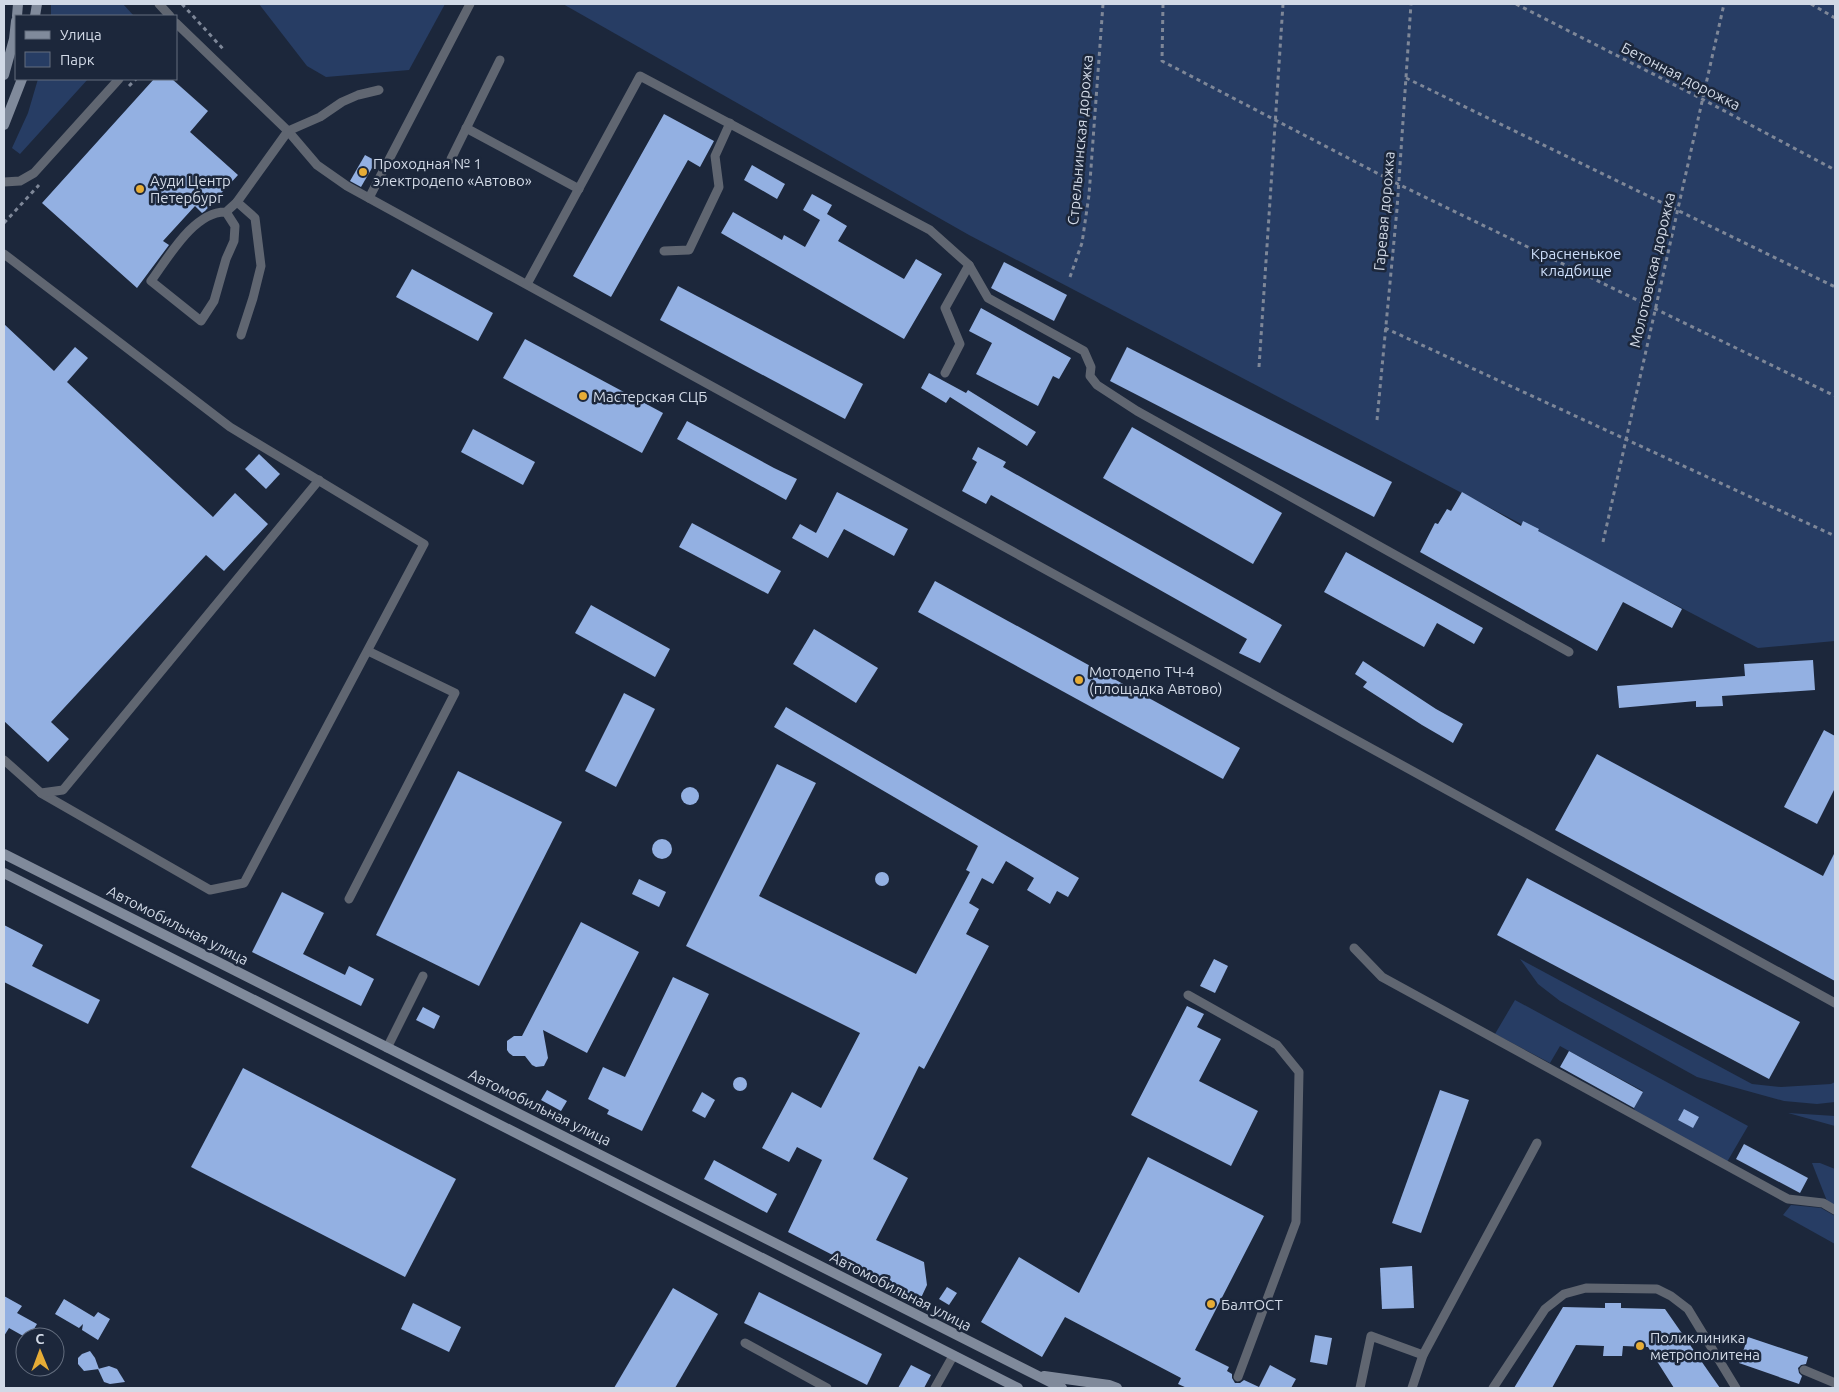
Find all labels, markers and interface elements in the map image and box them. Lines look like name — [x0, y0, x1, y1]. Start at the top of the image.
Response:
legend — [15, 15, 178, 80]
text: Улица — [60, 26, 102, 43]
street label: Бетонная дорожка — [1619, 39, 1743, 113]
text: Парк — [60, 51, 95, 68]
street label: Стрельнинская дорожка — [1064, 54, 1096, 226]
street label: Гаревая дорожка — [1370, 151, 1398, 271]
place label: Проходная № 1 электродепо «Автово» — [373, 155, 532, 189]
marker: Проходная № 1 электродепо «Автово» — [357, 166, 369, 178]
place label: Ауди Центр Петербург — [150, 172, 231, 206]
marker: Ауди Центр Петербург — [134, 183, 146, 195]
street label: Молотовская дорожка — [1626, 191, 1678, 349]
park label: Красненькое кладбище — [1531, 245, 1621, 279]
place label: Мастерская СЦБ — [593, 388, 708, 405]
marker: Мастерская СЦБ — [577, 390, 589, 402]
place label: Мотодепо ТЧ-4 (площадка Автово) — [1089, 663, 1223, 697]
marker: Мотодепо ТЧ-4 (площадка Автово) — [1073, 674, 1085, 686]
street label: Автомобильная улица — [104, 882, 252, 968]
street label: Автомобильная улица — [466, 1065, 614, 1149]
street label: Автомобильная улица — [827, 1248, 975, 1334]
place label: БалтОСТ — [1221, 1296, 1283, 1313]
marker: БалтОСТ — [1205, 1298, 1217, 1310]
north arrow — [15, 1327, 65, 1377]
place label: Поликлиника метрополитена — [1650, 1329, 1760, 1363]
text: С — [35, 1331, 44, 1347]
marker: Поликлиника метрополитена — [1634, 1340, 1646, 1352]

